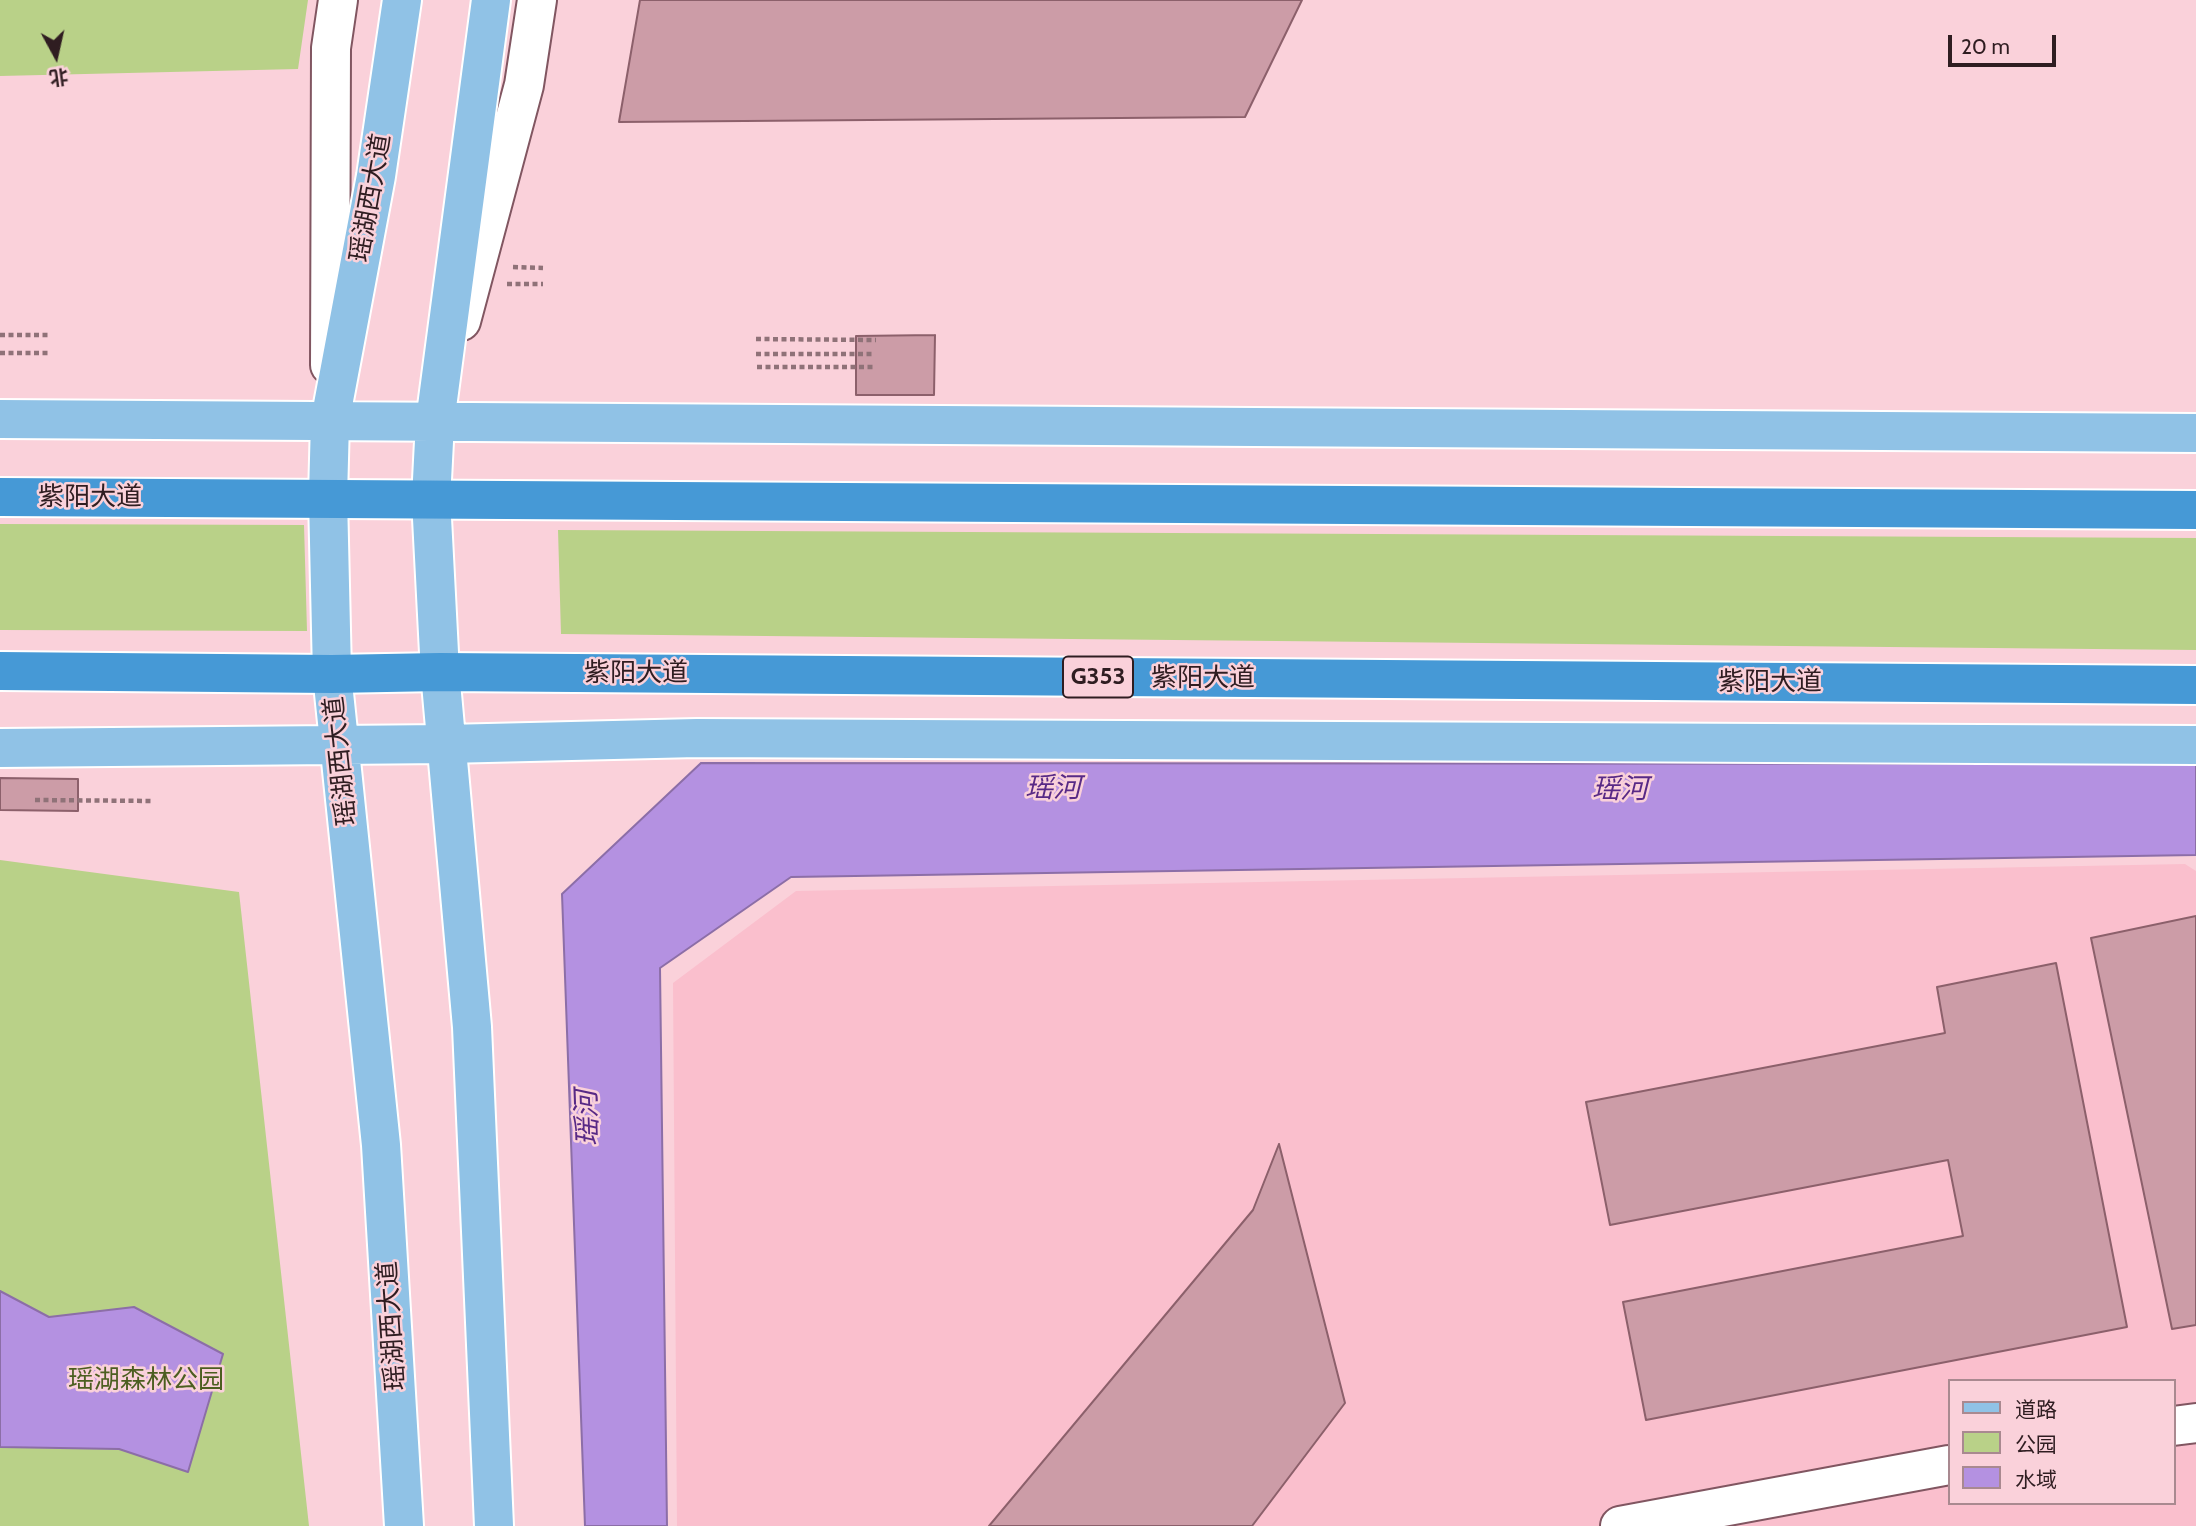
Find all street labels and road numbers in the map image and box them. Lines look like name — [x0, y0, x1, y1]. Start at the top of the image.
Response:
street label: 瑶湖西大道 — [344, 131, 398, 265]
street label: 紫阳大道 — [38, 481, 142, 513]
road number: G353 — [1063, 656, 1133, 698]
street label: 紫阳大道 — [584, 657, 688, 689]
street label: 紫阳大道 — [1151, 662, 1255, 694]
street label: 紫阳大道 — [1718, 666, 1822, 698]
street label: 瑶湖西大道 — [319, 695, 363, 827]
street label: 瑶湖西大道 — [372, 1260, 412, 1392]

